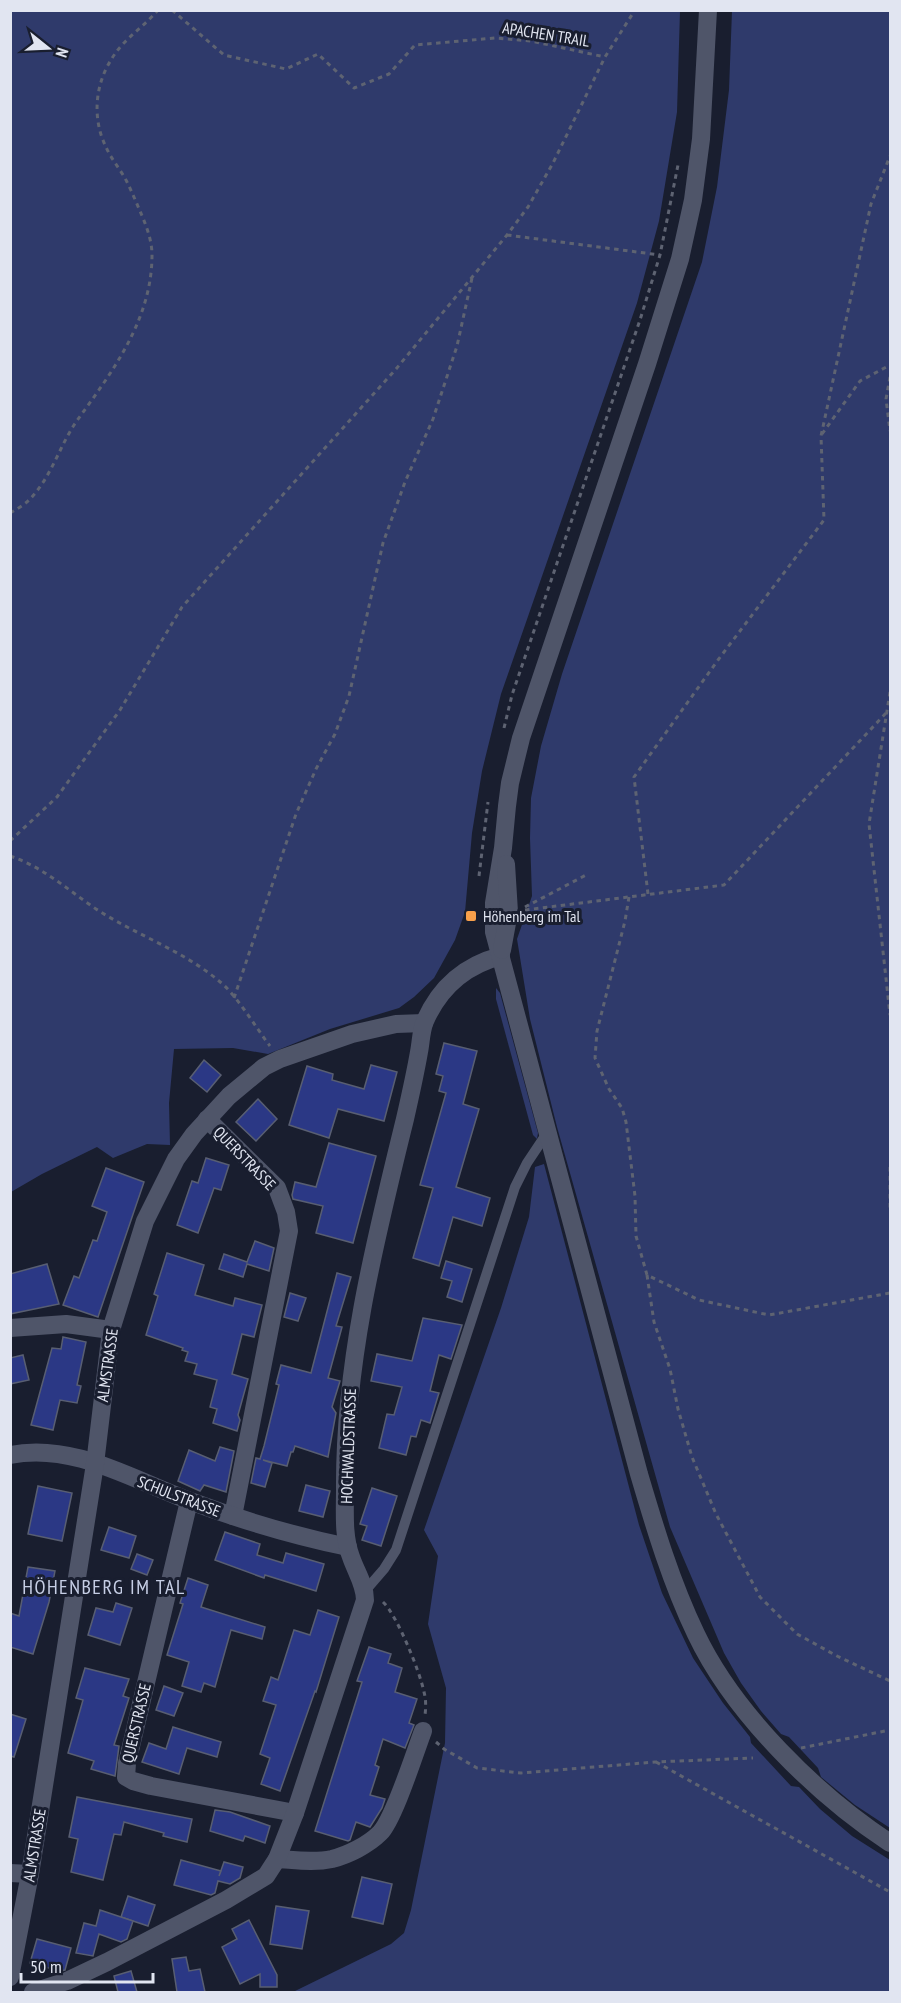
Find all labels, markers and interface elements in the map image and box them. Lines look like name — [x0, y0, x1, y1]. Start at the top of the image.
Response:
street label: APACHEN TRAIL — [501, 17, 591, 51]
north arrow — [18, 18, 78, 78]
text: N — [51, 45, 73, 60]
place label: Höhenberg im Tal — [483, 906, 580, 926]
marker: Höhenberg im Tal — [464, 909, 478, 923]
street label: QUERSTRASSE — [210, 1122, 280, 1194]
street label: ALMSTRASSE — [92, 1327, 122, 1403]
street label: HOCHWALDSTRASSE — [336, 1388, 360, 1504]
street label: SCHULSTRASSE — [135, 1471, 223, 1521]
district label: HÖHENBERG IM TAL — [22, 1574, 186, 1600]
street label: QUERSTRASSE — [117, 1681, 155, 1765]
street label: ALMSTRASSE — [18, 1807, 50, 1883]
scale bar — [21, 1946, 153, 1984]
text: 50 m — [30, 1955, 62, 1978]

